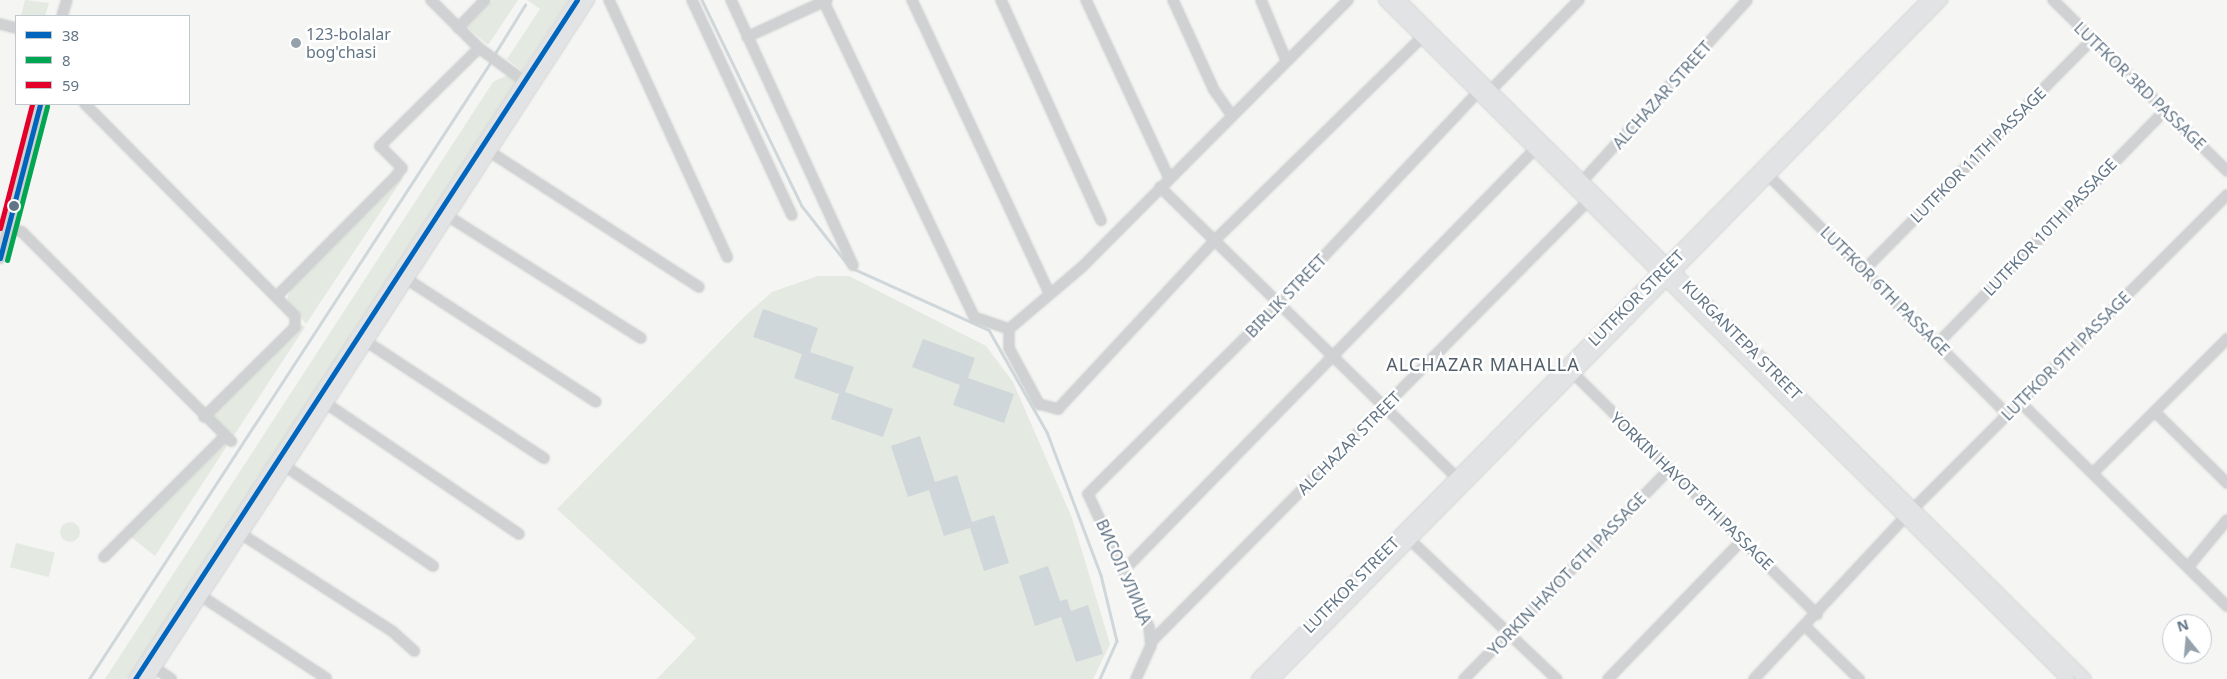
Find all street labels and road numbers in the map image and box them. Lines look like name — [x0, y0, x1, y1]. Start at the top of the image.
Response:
street label: LUTFKOR 3RD PASSAGE — [2070, 18, 2210, 154]
street label: ALCHAZAR STREET — [1609, 37, 1715, 153]
street label: LUTFKOR 11TH PASSAGE — [1906, 83, 2050, 227]
street label: LUTFKOR 10TH PASSAGE — [1979, 154, 2121, 300]
street label: LUTFKOR 6TH PASSAGE — [1817, 223, 1953, 359]
street label: LUTFKOR STREET — [1584, 246, 1688, 350]
street label: BIRLIK STREET — [1242, 250, 1330, 342]
street label: KURGANTEPA STREET — [1678, 276, 1806, 404]
street label: LUTFKOR 9TH PASSAGE — [1998, 288, 2134, 424]
street label: ALCHAZAR STREET — [1293, 387, 1405, 499]
street label: YORKIN HAYOT 8TH PASSAGE — [1607, 408, 1777, 574]
street label: YORKIN HAYOT 6TH PASSAGE — [1484, 489, 1650, 659]
street label: ВИСОЛ УЛИЦА — [1092, 516, 1156, 628]
street label: LUTFKOR STREET — [1299, 533, 1403, 637]

